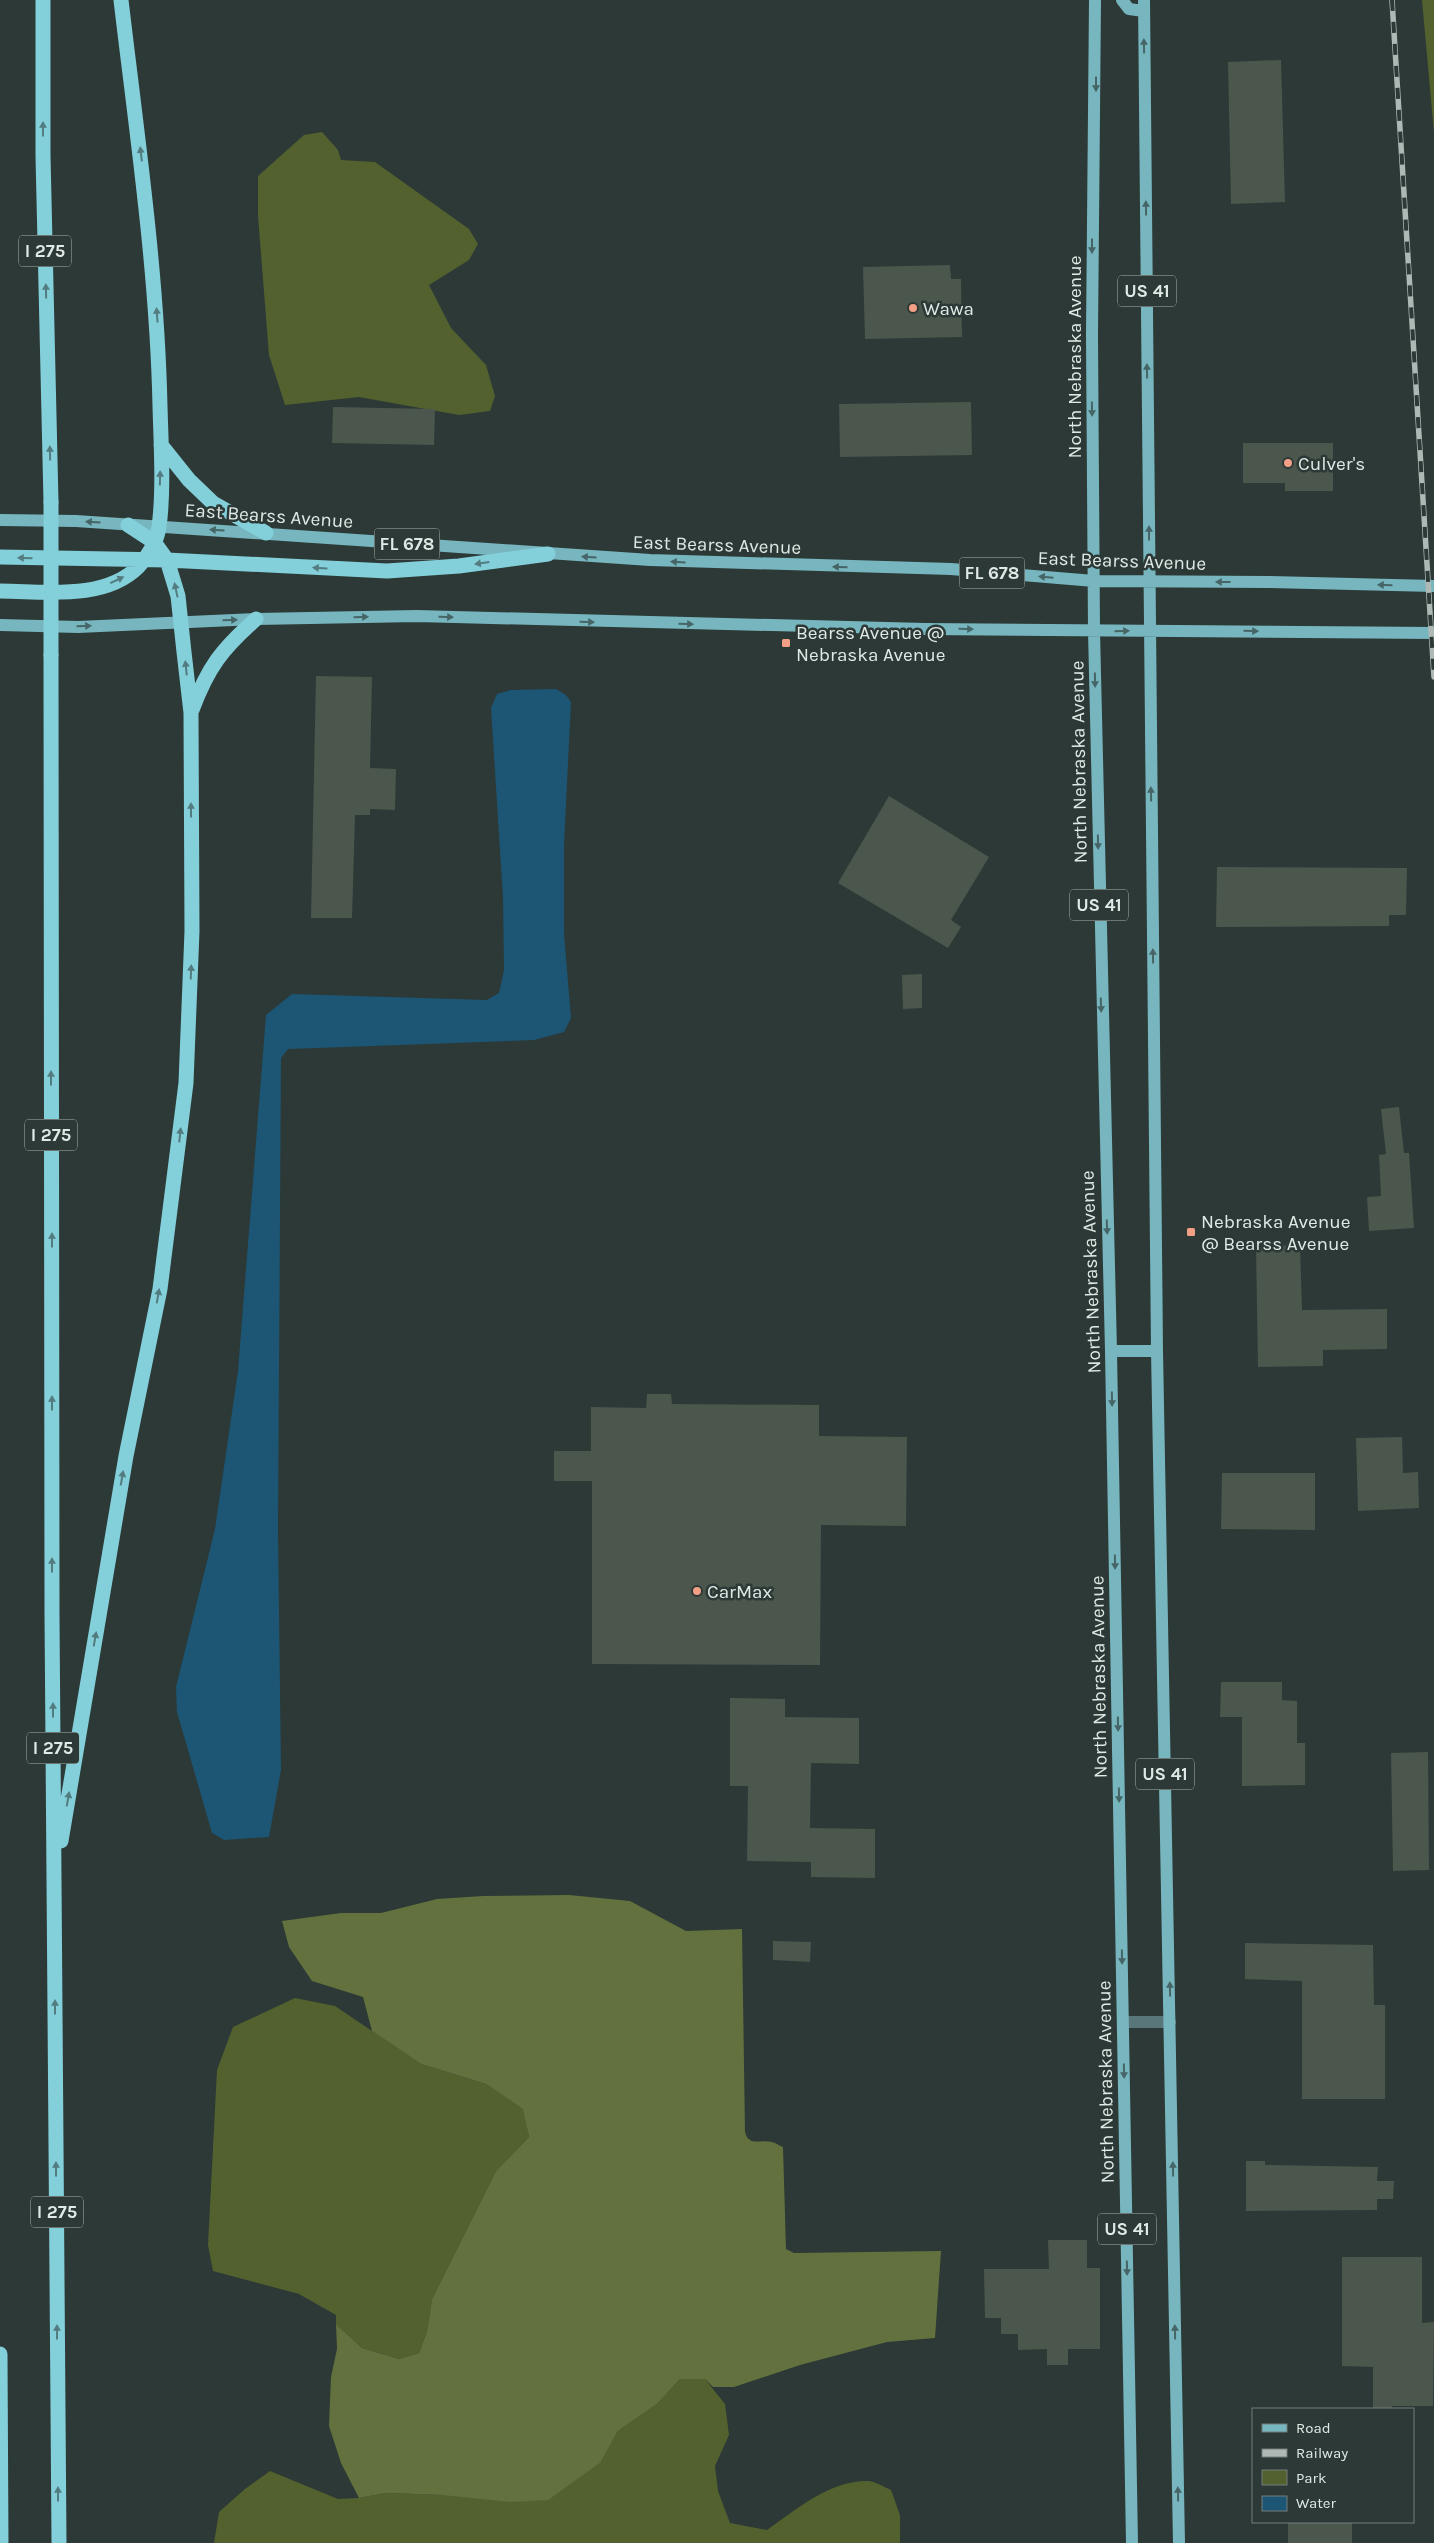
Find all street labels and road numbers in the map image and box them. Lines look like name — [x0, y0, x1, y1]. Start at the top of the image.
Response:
road number: I 275 — [19, 236, 71, 266]
street label: North Nebraska Avenue — [1064, 256, 1086, 458]
road number: US 41 — [1118, 276, 1176, 306]
street label: East Bearss Avenue — [184, 499, 354, 533]
road number: FL 678 — [374, 528, 440, 560]
street label: East Bearss Avenue — [632, 531, 802, 559]
street label: East Bearss Avenue — [1037, 547, 1207, 575]
road number: FL 678 — [960, 558, 1024, 588]
street label: North Nebraska Avenue — [1066, 660, 1092, 864]
road number: US 41 — [1070, 890, 1128, 920]
road number: I 275 — [25, 1120, 77, 1150]
street label: North Nebraska Avenue — [1076, 1170, 1106, 1374]
street label: North Nebraska Avenue — [1086, 1575, 1112, 1779]
road number: I 275 — [27, 1732, 79, 1764]
road number: US 41 — [1136, 1758, 1194, 1790]
street label: North Nebraska Avenue — [1093, 1980, 1119, 2184]
road number: I 275 — [31, 2196, 83, 2228]
road number: US 41 — [1098, 2214, 1156, 2244]

